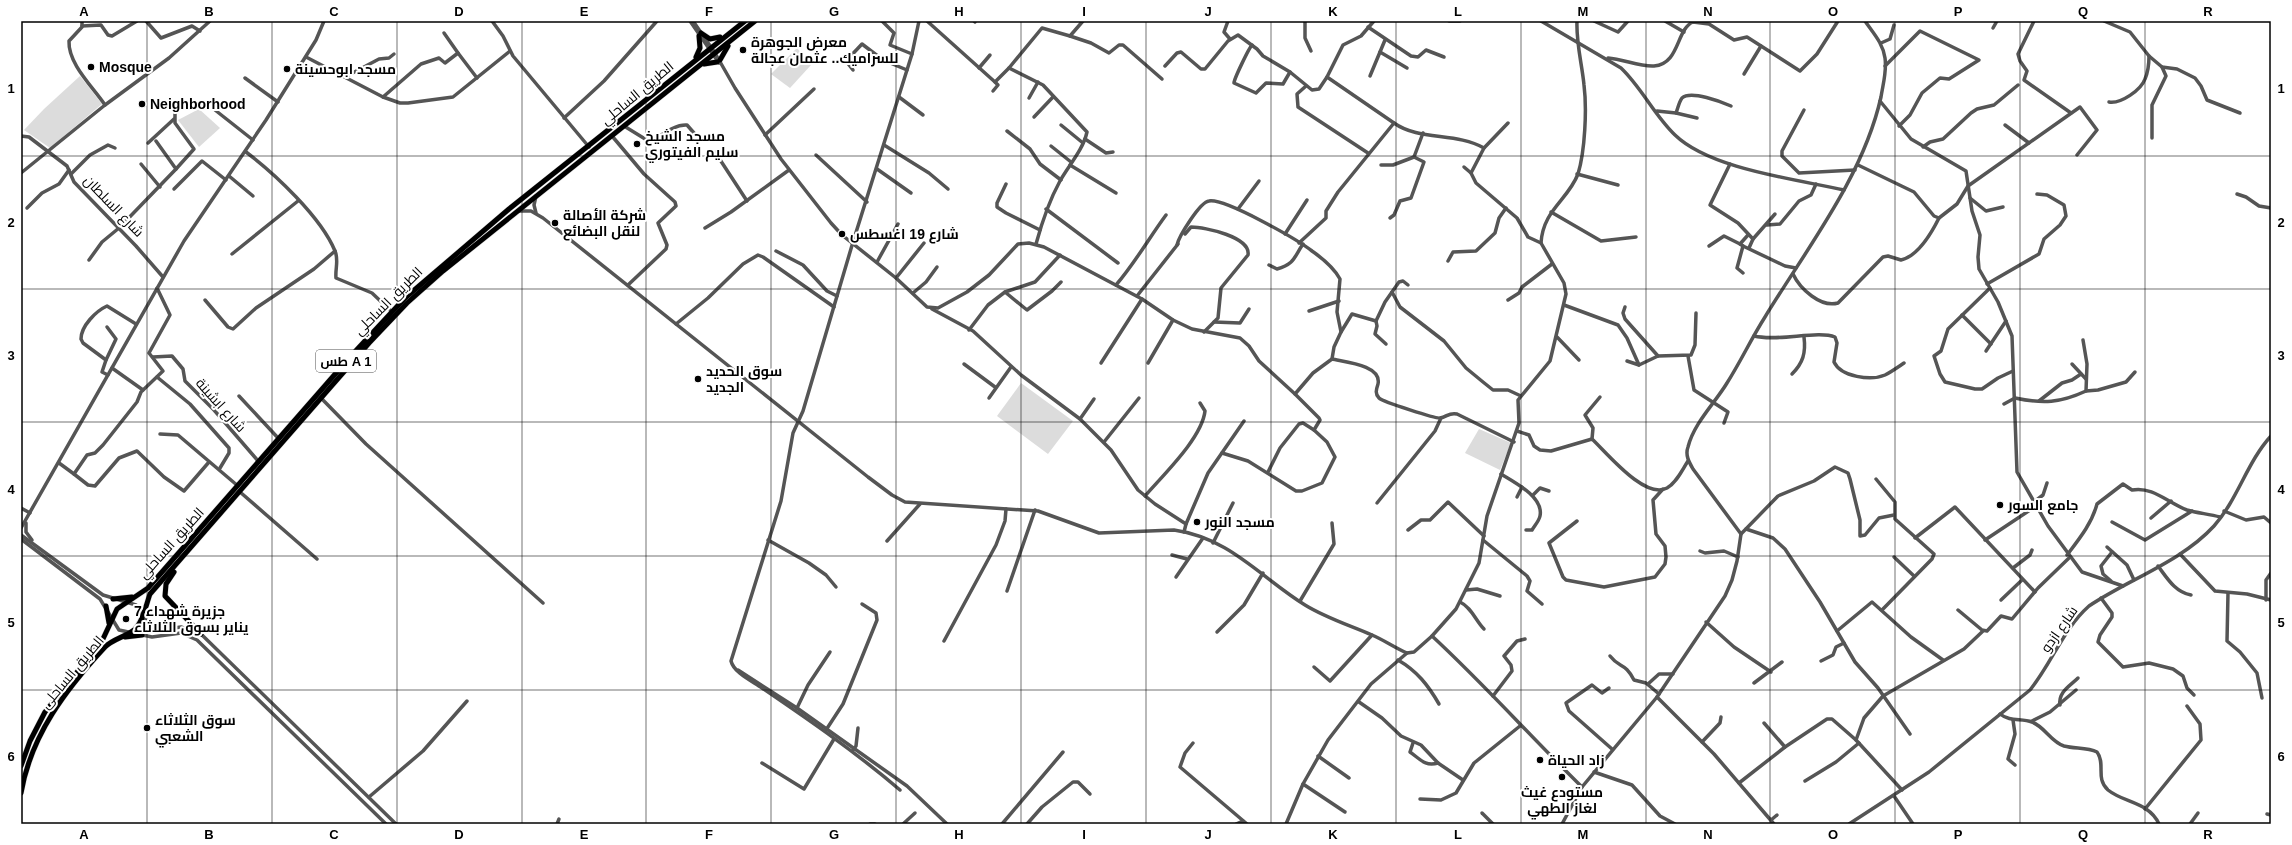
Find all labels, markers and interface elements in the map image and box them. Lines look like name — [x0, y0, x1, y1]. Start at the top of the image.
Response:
text: A — [79, 4, 89, 19]
text: B — [204, 4, 214, 19]
text: C — [329, 4, 339, 19]
text: D — [454, 4, 464, 19]
text: E — [580, 4, 589, 19]
text: F — [705, 4, 713, 19]
text: G — [829, 4, 839, 19]
text: H — [954, 4, 964, 19]
text: I — [1082, 4, 1086, 19]
text: J — [1204, 4, 1212, 19]
text: K — [1328, 4, 1338, 19]
text: L — [1454, 4, 1462, 19]
text: M — [1578, 4, 1588, 19]
text: N — [1703, 4, 1713, 19]
text: O — [1828, 4, 1838, 19]
text: P — [1954, 4, 1963, 19]
text: Q — [2078, 4, 2088, 19]
text: R — [2203, 4, 2213, 19]
place label: معرض الجوهرة للسراميك.. عثمان عجالة — [751, 34, 898, 67]
marker: معرض الجوهرة للسراميك.. عثمان عجالة — [738, 45, 748, 55]
street label: الطريق الساحلي — [597, 58, 679, 131]
place label: Mosque — [99, 59, 152, 75]
place label: مسجد ابوحسينة — [295, 61, 396, 78]
marker: Mosque — [86, 62, 96, 72]
marker: مسجد ابوحسينة — [282, 64, 292, 74]
text: 1 — [7, 81, 15, 96]
text: 1 — [2277, 81, 2285, 96]
place label: Neighborhood — [150, 96, 246, 112]
marker: Neighborhood — [137, 99, 147, 109]
place label: مسجد الشيخ سليم الفيتوري — [645, 128, 739, 163]
marker: مسجد الشيخ سليم الفيتوري — [632, 139, 642, 149]
street label: شارع السلطان — [80, 172, 147, 241]
place label: شركة الأصالة لنقل البضائع — [563, 207, 646, 241]
text: 2 — [7, 215, 15, 230]
text: 2 — [2277, 215, 2285, 230]
marker: شركة الأصالة لنقل البضائع — [550, 218, 560, 228]
place label: شارع 19 اغسطس — [850, 226, 959, 244]
marker: شارع 19 اغسطس — [837, 229, 847, 239]
street label: الطريق الساحلي — [351, 264, 428, 341]
text: 3 — [7, 348, 15, 363]
text: 3 — [2277, 348, 2285, 363]
road number: طس A 1 — [316, 350, 376, 372]
place label: سوق الحديد الجديد — [706, 363, 782, 395]
marker: سوق الحديد الجديد — [693, 374, 703, 384]
street label: شارع ابشينة — [192, 375, 249, 436]
text: 4 — [7, 482, 15, 497]
text: 4 — [2277, 482, 2285, 497]
place label: جامع السور — [2007, 497, 2078, 515]
marker: جامع السور — [1995, 500, 2005, 510]
street label: الطريق الساحلي — [135, 504, 210, 584]
place label: مسجد النور — [1204, 514, 1275, 531]
marker: مسجد النور — [1192, 517, 1202, 527]
place label: جزيرة شهداء 7 يناير بسوق الثلاثاء — [134, 603, 248, 636]
street label: شارع ازدو — [2037, 603, 2082, 656]
marker: جزيرة شهداء 7 يناير بسوق الثلاثاء — [121, 614, 131, 624]
text: 5 — [7, 615, 15, 630]
text: 5 — [2277, 615, 2285, 630]
street label: الطريق الساحلى — [37, 632, 108, 712]
place label: سوق الثلاثاء الشعبي — [155, 712, 236, 748]
marker: سوق الثلاثاء الشعبي — [142, 723, 152, 733]
text: 6 — [7, 749, 15, 764]
text: 6 — [2277, 749, 2285, 764]
place label: زاد الحياة — [1548, 752, 1605, 769]
marker: زاد الحياة — [1535, 755, 1545, 765]
marker: مستودع غيث لغاز الطهي — [1557, 772, 1567, 782]
place label: مستودع غيث لغاز الطهي — [1521, 784, 1603, 820]
text: A — [79, 827, 89, 842]
text: B — [204, 827, 214, 842]
text: C — [329, 827, 339, 842]
text: D — [454, 827, 464, 842]
text: E — [580, 827, 589, 842]
text: F — [705, 827, 713, 842]
text: G — [829, 827, 839, 842]
text: H — [954, 827, 964, 842]
text: I — [1082, 827, 1086, 842]
text: J — [1204, 827, 1212, 842]
text: K — [1328, 827, 1338, 842]
text: L — [1454, 827, 1462, 842]
text: M — [1578, 827, 1588, 842]
text: N — [1703, 827, 1713, 842]
text: O — [1828, 827, 1838, 842]
text: P — [1954, 827, 1963, 842]
text: Q — [2078, 827, 2088, 842]
text: R — [2203, 827, 2213, 842]

